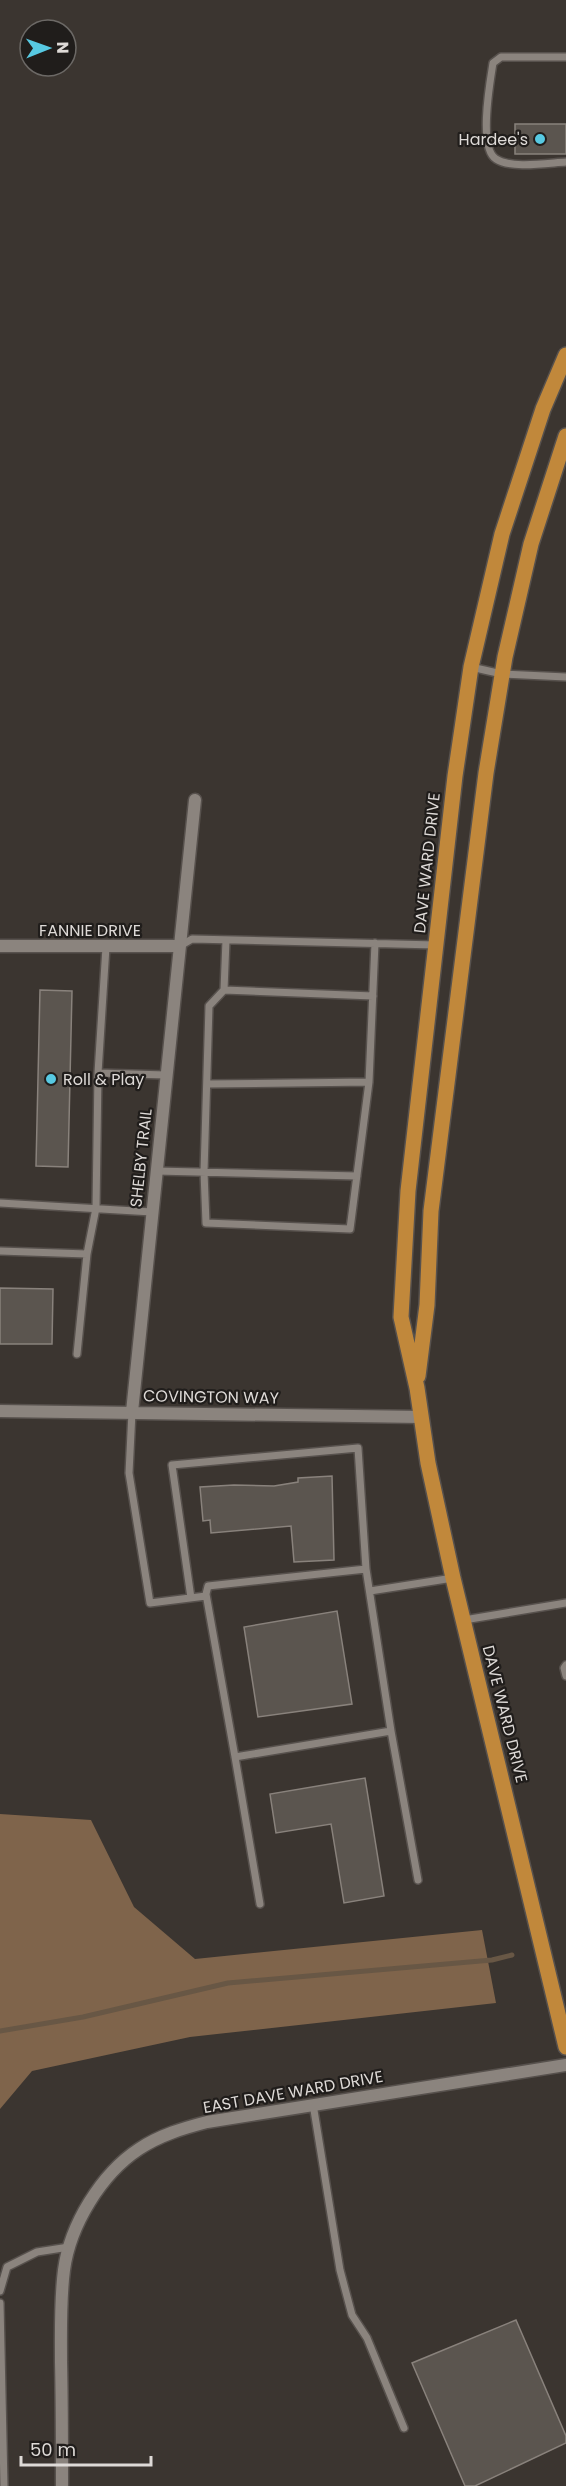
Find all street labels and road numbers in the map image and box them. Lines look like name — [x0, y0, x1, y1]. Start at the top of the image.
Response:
street label: DAVE WARD DRIVE — [408, 792, 446, 934]
street label: FANNIE DRIVE — [39, 919, 141, 942]
street label: SHELBY TRAIL — [124, 1107, 158, 1208]
street label: COVINGTON WAY — [143, 1384, 280, 1410]
street label: DAVE WARD DRIVE — [477, 1643, 533, 1785]
street label: EAST DAVE WARD DRIVE — [201, 2065, 385, 2119]

